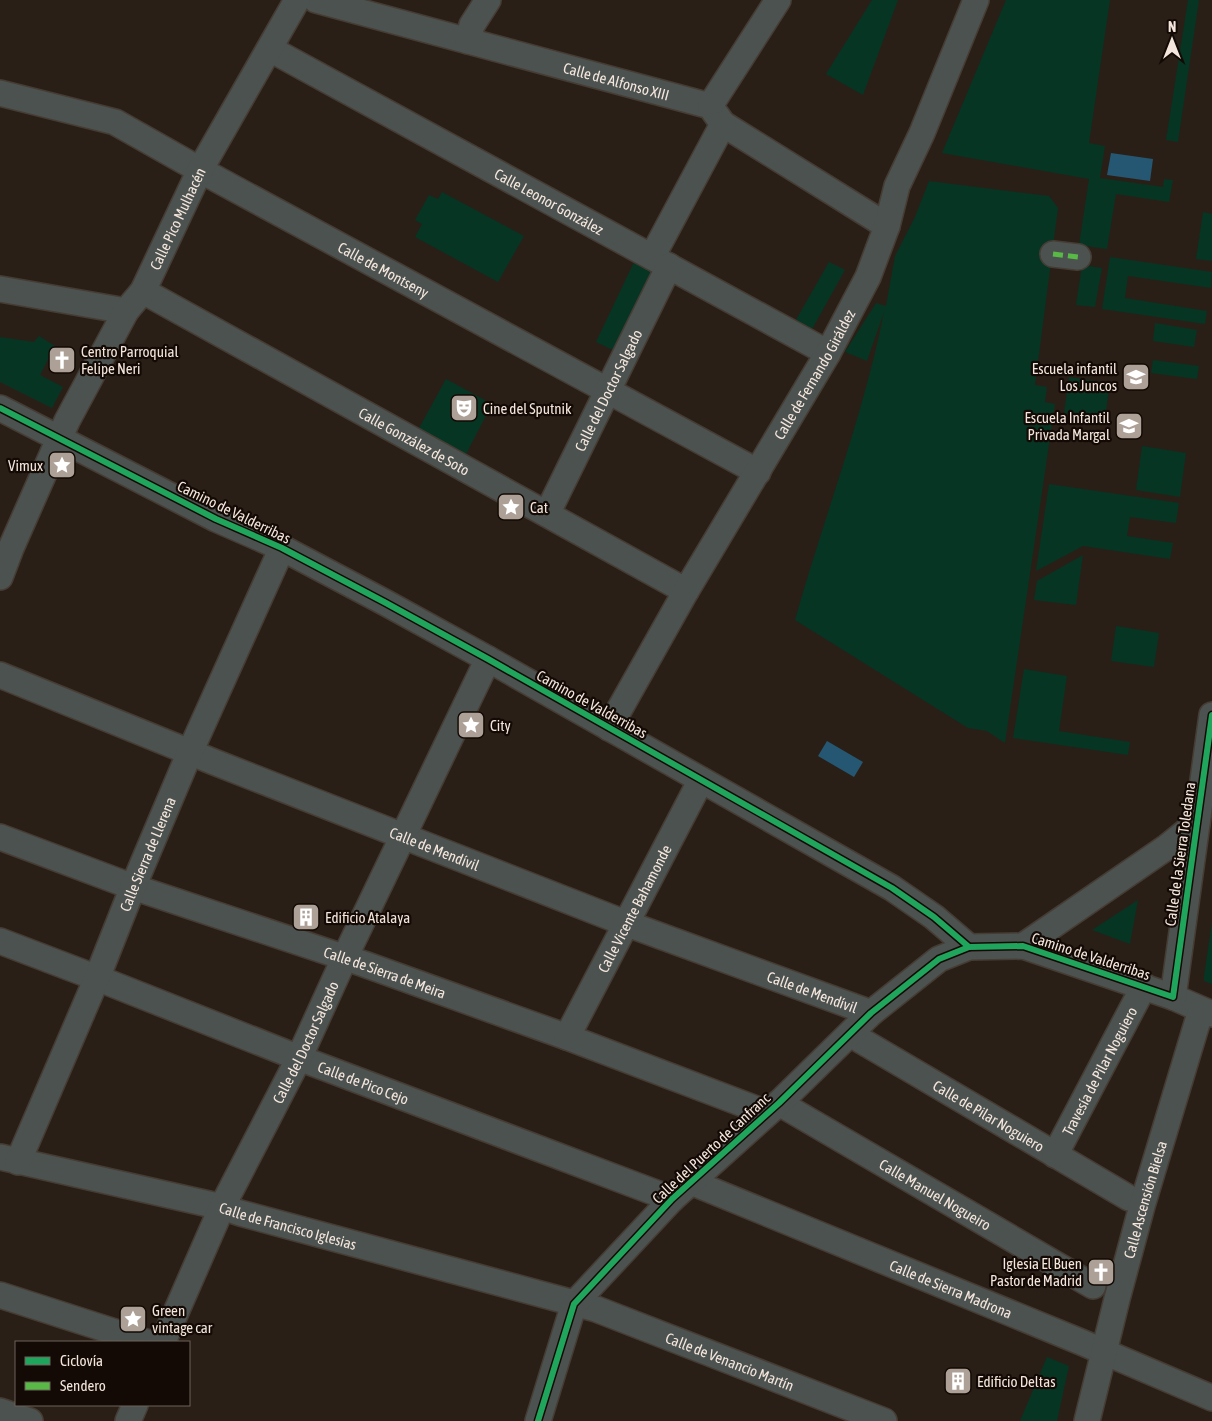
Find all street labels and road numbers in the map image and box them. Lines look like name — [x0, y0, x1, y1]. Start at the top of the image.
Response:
street label: Calle de Alfonso XIII — [562, 58, 671, 103]
street label: Calle Pico Mulhacén — [146, 165, 208, 272]
street label: Calle Leonor González — [492, 165, 607, 238]
street label: Calle de Montseny — [335, 238, 432, 301]
street label: Calle de Fernando Giráldez — [770, 306, 858, 442]
street label: Calle del Doctor Salgado — [571, 326, 645, 454]
street label: Calle González de Soto — [356, 404, 473, 478]
street label: Camino de Valderribas — [175, 477, 293, 547]
street label: Camino de Valderribas — [534, 667, 650, 741]
street label: Calle de la Sierra Toledana — [1161, 781, 1199, 927]
street label: Calle Sierra de Llerena — [116, 794, 179, 914]
street label: Calle de Mendívil — [387, 823, 482, 874]
street label: Calle Vicente Bahamonde — [594, 842, 674, 975]
street label: Camino de Valderribas — [1030, 929, 1152, 983]
street label: Calle de Sierra de Meira — [322, 943, 448, 1001]
street label: Calle de Mendívil — [765, 967, 860, 1016]
street label: Calle del Doctor Salgado — [269, 978, 341, 1106]
street label: Travesía de Pilar Noguiero — [1058, 1004, 1140, 1138]
street label: Calle de Pico Cejo — [316, 1057, 411, 1107]
street label: Calle de Pilar Noguiero — [930, 1076, 1047, 1155]
street label: Calle del Puerto de Canfranc — [649, 1089, 774, 1207]
street label: Calle Ascensión Bielsa — [1120, 1139, 1170, 1260]
street label: Calle Manuel Nogueiro — [877, 1155, 994, 1233]
street label: Calle de Francisco Iglesias — [217, 1198, 358, 1253]
street label: Calle de Sierra Madrona — [887, 1256, 1015, 1321]
street label: Calle de Venancio Martín — [663, 1328, 797, 1394]

